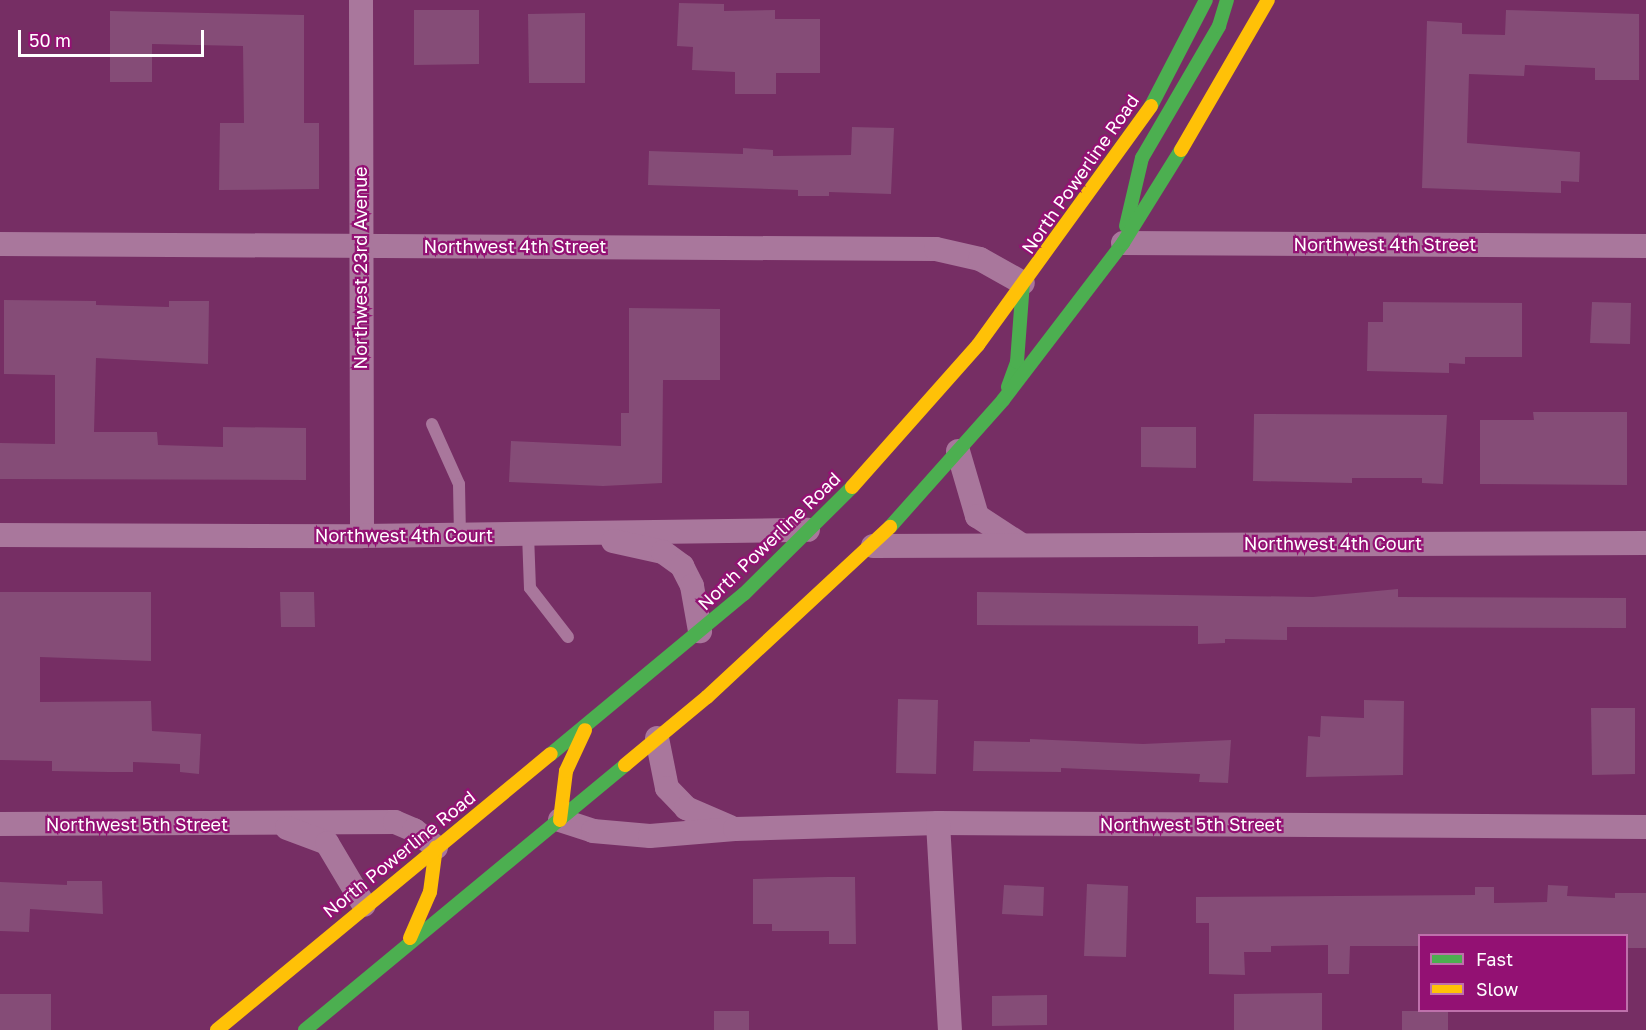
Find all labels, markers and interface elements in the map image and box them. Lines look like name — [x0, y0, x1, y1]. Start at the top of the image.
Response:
scale bar — [21, 18, 207, 56]
text: 50 m — [29, 29, 71, 51]
street label: North Powerline Road — [1017, 90, 1143, 258]
street label: Northwest 23rd Avenue — [349, 167, 371, 369]
street label: Northwest 4th Street — [1293, 233, 1477, 255]
street label: Northwest 4th Street — [423, 235, 607, 257]
street label: North Powerline Road — [693, 467, 845, 615]
street label: Northwest 4th Court — [315, 524, 493, 546]
street label: Northwest 4th Court — [1244, 532, 1422, 554]
street label: North Powerline Road — [319, 786, 479, 922]
street label: Northwest 5th Street — [46, 813, 228, 835]
street label: Northwest 5th Street — [1100, 813, 1282, 835]
legend — [1418, 934, 1628, 1012]
text: Fast — [1476, 948, 1513, 970]
text: Slow — [1476, 978, 1518, 1000]

